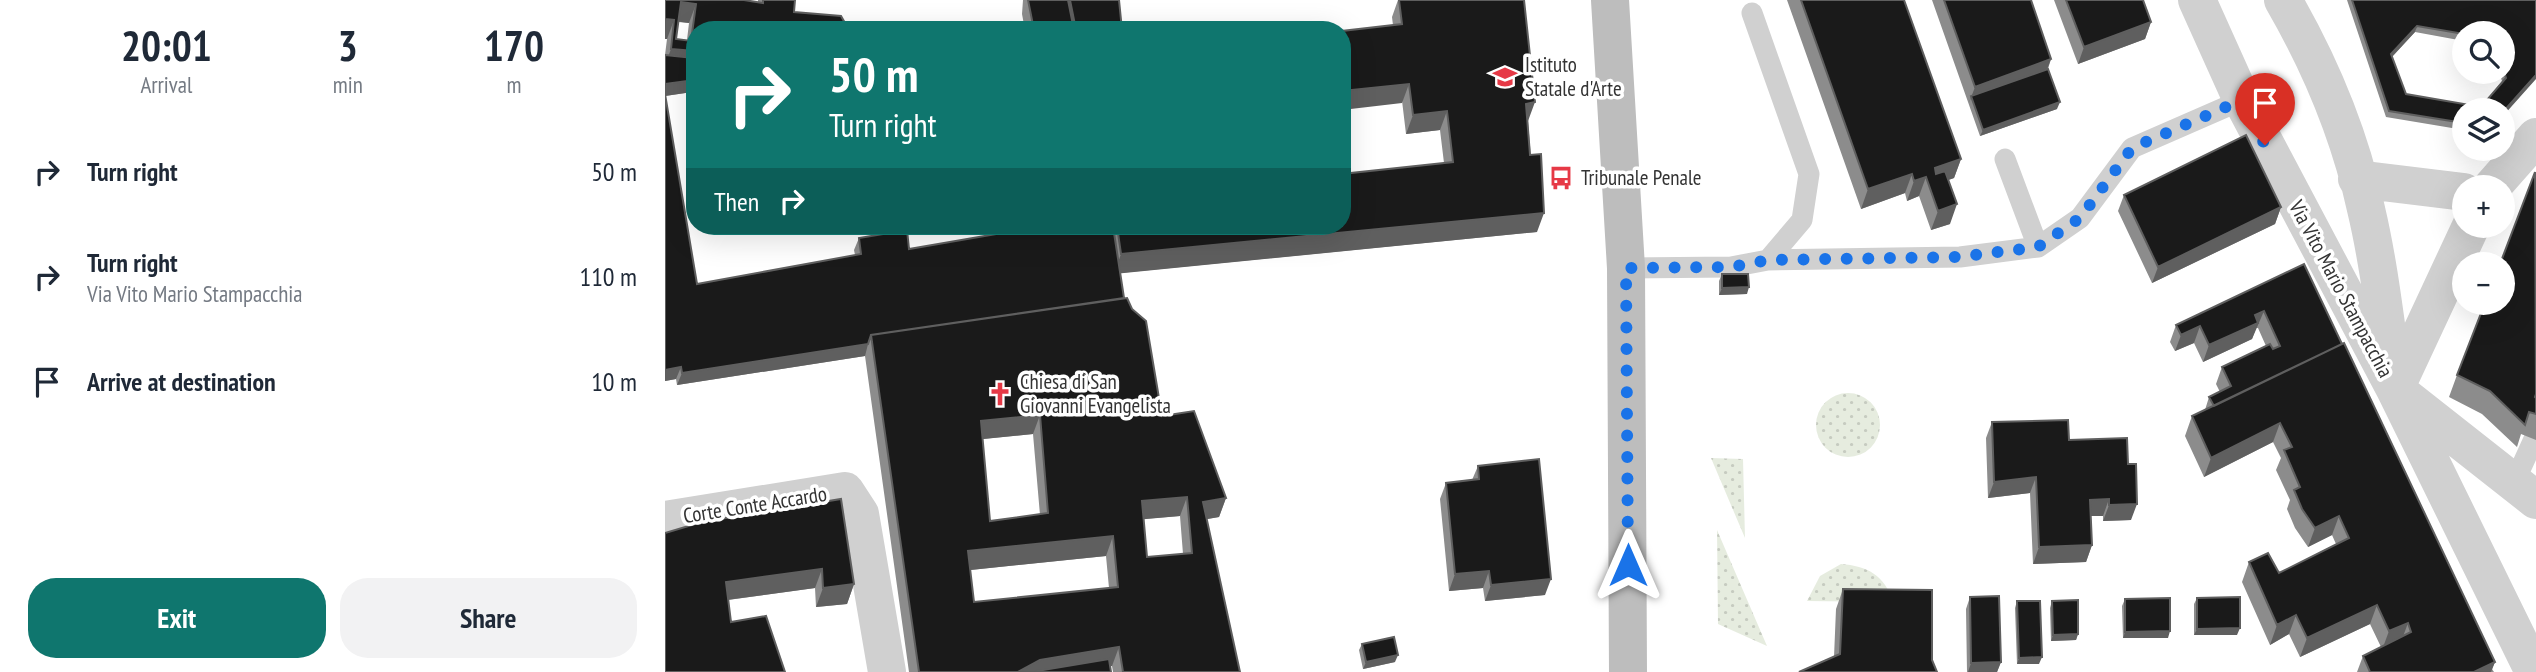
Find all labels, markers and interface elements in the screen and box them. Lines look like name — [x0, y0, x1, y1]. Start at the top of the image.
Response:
text: 20:01 — [121, 18, 212, 73]
text: 3 — [338, 18, 358, 73]
text: 170 — [484, 18, 544, 73]
map controls — [2452, 21, 2515, 315]
button: search — [2452, 21, 2515, 84]
text: 50 m — [829, 42, 918, 106]
icon: right — [714, 49, 805, 140]
place label: Istituto Statale d'Arte — [1525, 51, 1622, 102]
school or university icon: Istituto Statale d'Arte — [1491, 63, 1519, 91]
text: Arrival — [140, 70, 192, 99]
text: min — [333, 70, 363, 99]
text: m — [506, 70, 521, 99]
pin — [2235, 73, 2295, 145]
icon: arrive — [2246, 84, 2284, 122]
button: layers — [2452, 98, 2515, 161]
text: Turn right — [829, 104, 937, 146]
icon: right — [28, 153, 66, 191]
text: Turn right — [87, 155, 178, 188]
text: 50 m — [591, 155, 637, 188]
bus stop icon: Tribunale Penale — [1547, 164, 1575, 192]
place label: Tribunale Penale — [1581, 164, 1702, 191]
button: + — [2452, 175, 2515, 238]
icon: right — [773, 182, 811, 220]
text: Then — [714, 185, 759, 218]
street label: Via Vito Mario Stampacchia — [2283, 195, 2400, 382]
text: Turn right — [87, 246, 178, 279]
button: − — [2452, 252, 2515, 315]
icon: right — [28, 258, 66, 296]
text: 110 m — [579, 260, 637, 293]
text: Via Vito Mario Stampacchia — [87, 279, 303, 308]
icon: arrive — [28, 363, 66, 401]
text: Arrive at destination — [87, 365, 276, 398]
text: 10 m — [591, 365, 637, 398]
place label: Chiesa di San Giovanni Evangelista — [1020, 368, 1171, 419]
church icon: Chiesa di San Giovanni Evangelista — [986, 380, 1014, 408]
street label: Corte Conte Accardo — [681, 480, 829, 529]
position arrow — [1591, 528, 1665, 602]
button: Exit — [28, 578, 326, 658]
button: Share — [340, 578, 637, 658]

